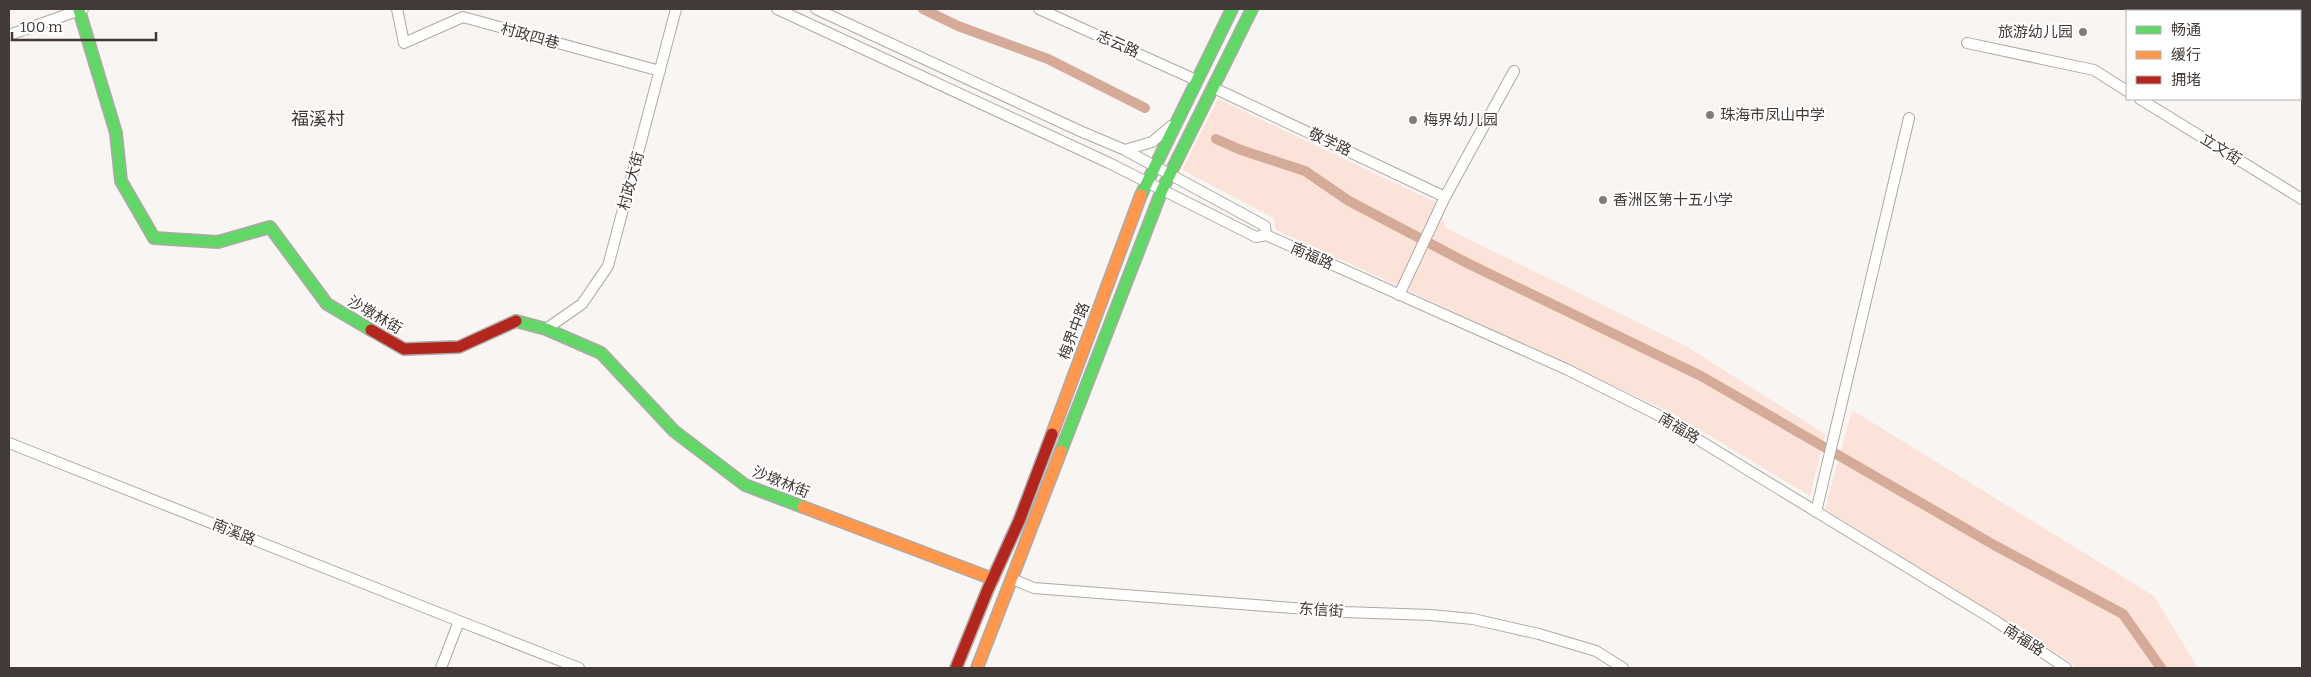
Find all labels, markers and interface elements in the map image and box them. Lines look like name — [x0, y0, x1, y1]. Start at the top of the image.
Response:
scale bar — [12, 10, 156, 42]
legend — [2126, 10, 2301, 100]
text: 100 m — [20, 18, 63, 36]
street label: 村政四巷 — [499, 20, 561, 52]
text: 畅通 — [2171, 21, 2201, 39]
place label: 旅游幼儿园 — [1998, 23, 2073, 41]
marker: 旅游幼儿园 — [2077, 26, 2089, 38]
street label: 志云路 — [1094, 27, 1142, 61]
text: 缓行 — [2171, 46, 2201, 64]
text: 拥堵 — [2171, 71, 2201, 89]
place label: 珠海市凤山中学 — [1720, 106, 1825, 124]
district label: 福溪村 — [291, 108, 345, 130]
marker: 珠海市凤山中学 — [1704, 109, 1716, 121]
place label: 梅界幼儿园 — [1423, 111, 1498, 129]
marker: 梅界幼儿园 — [1407, 114, 1419, 126]
street label: 敬学路 — [1306, 124, 1354, 160]
street label: 立文街 — [2197, 129, 2245, 169]
street label: 村政大街 — [615, 150, 647, 212]
place label: 香洲区第十五小学 — [1613, 191, 1733, 209]
marker: 香洲区第十五小学 — [1597, 194, 1609, 206]
street label: 南福路 — [1288, 239, 1336, 273]
street label: 沙墩林街 — [345, 292, 405, 338]
street label: 梅界中路 — [1055, 300, 1093, 362]
street label: 南福路 — [1655, 409, 1703, 447]
street label: 沙墩林街 — [750, 462, 812, 502]
street label: 南溪路 — [210, 515, 258, 549]
street label: 东信街 — [1298, 599, 1344, 621]
street label: 南福路 — [2000, 620, 2048, 660]

